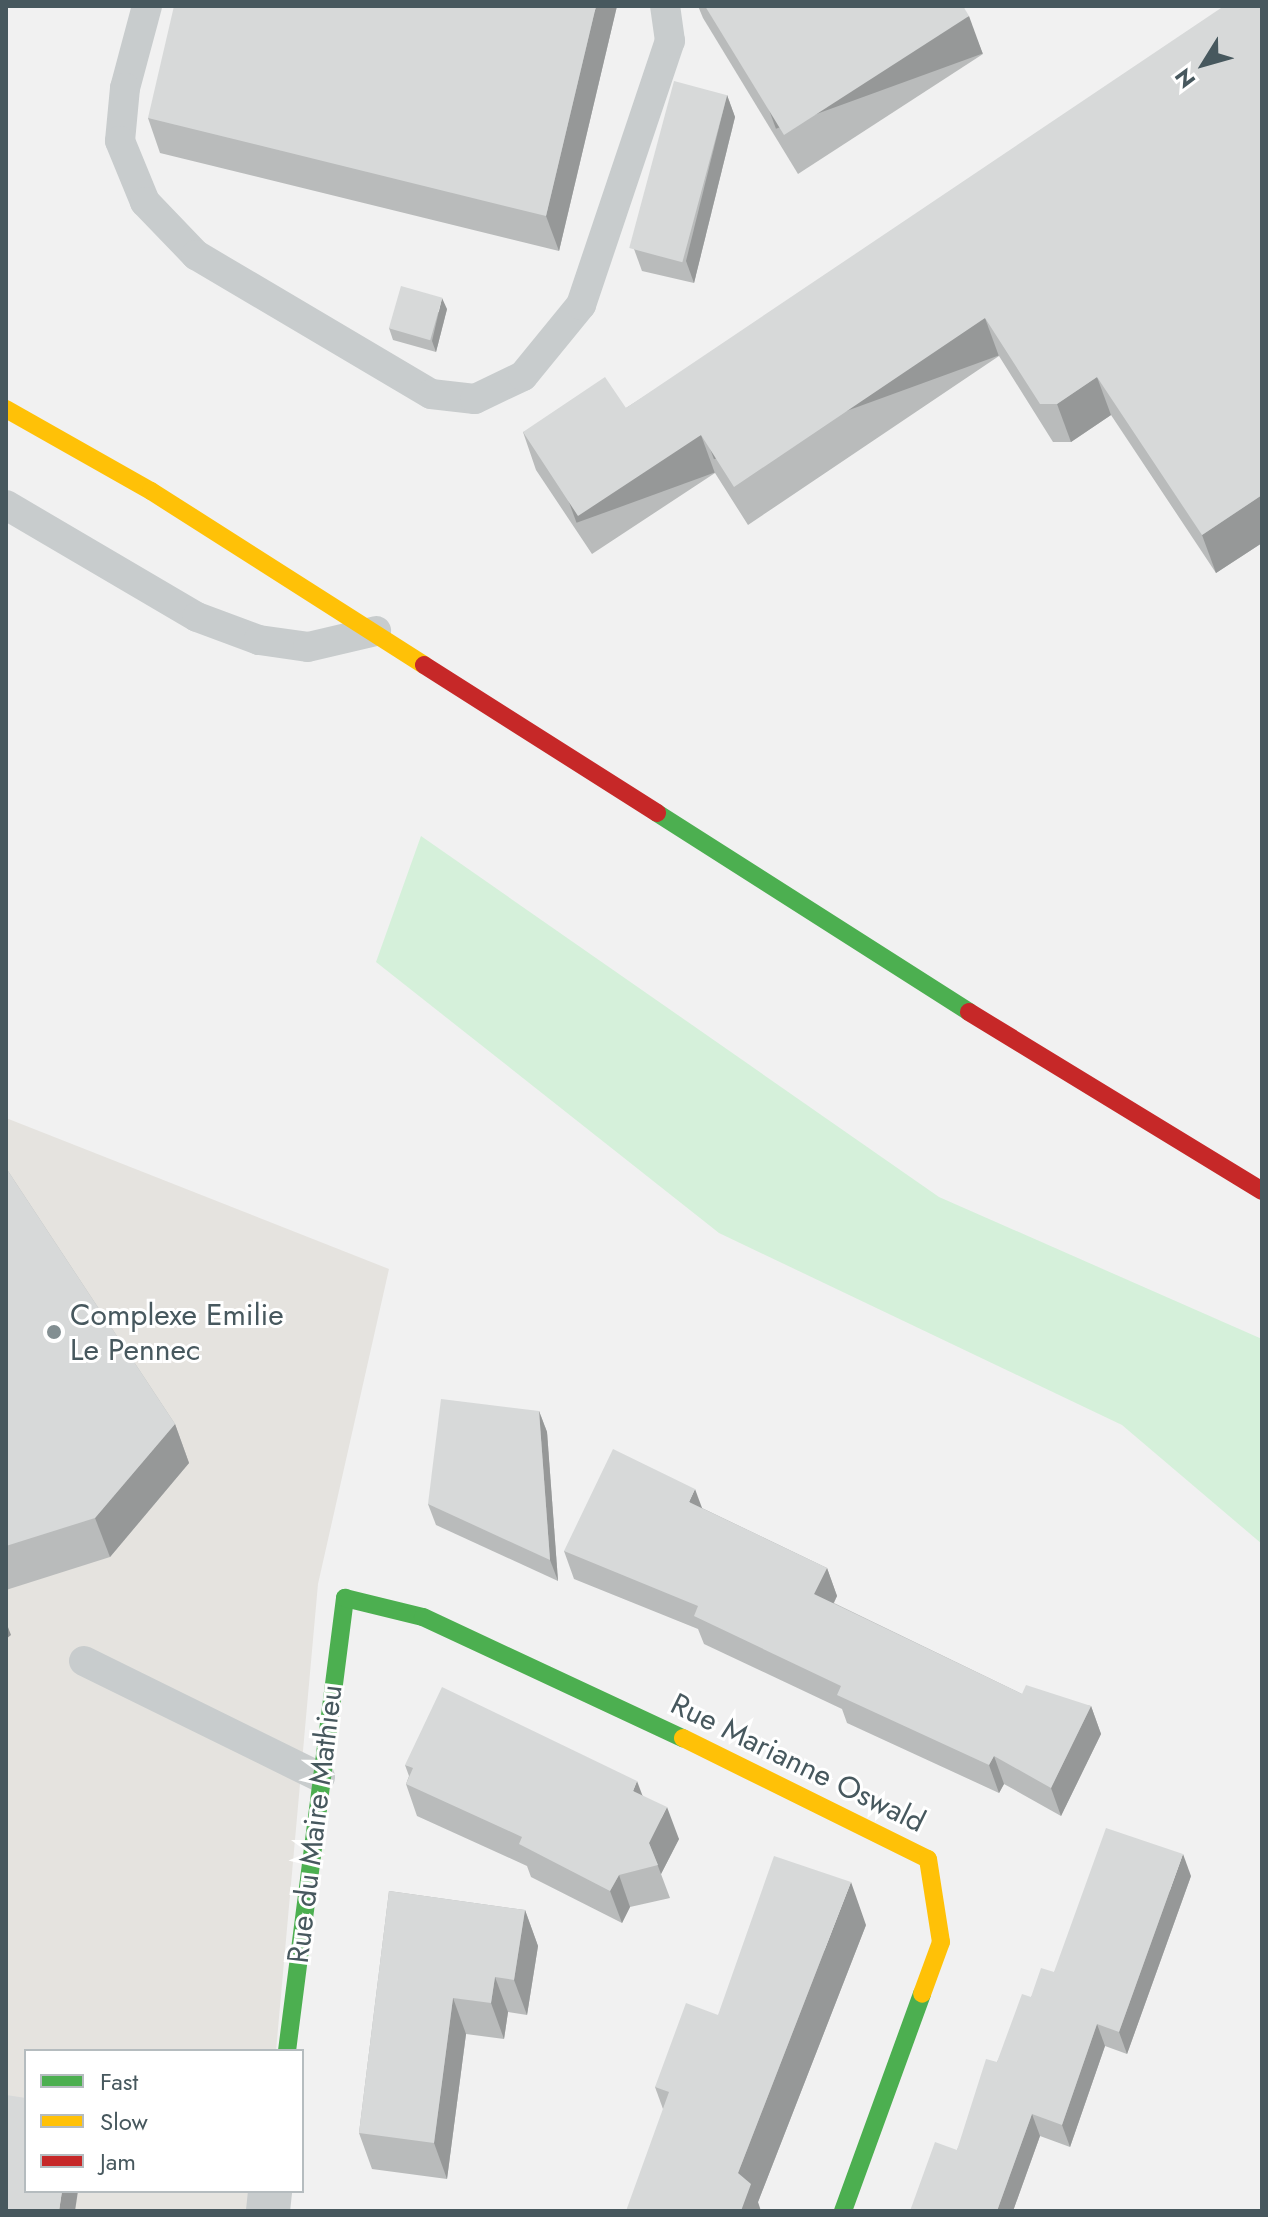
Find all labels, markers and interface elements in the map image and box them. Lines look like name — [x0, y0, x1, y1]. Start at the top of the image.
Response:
north arrow — [1164, 24, 1244, 104]
text: N — [1167, 62, 1203, 95]
place label: Complexe Emilie Le Pennec — [70, 1297, 284, 1368]
marker: Complexe Emilie Le Pennec — [45, 1323, 63, 1341]
street label: Rue du Maire Mathieu — [280, 1683, 350, 1965]
street label: Rue Marianne Oswald — [665, 1686, 931, 1840]
legend — [24, 2049, 304, 2193]
text: Fast — [100, 2064, 138, 2099]
text: Slow — [100, 2104, 148, 2139]
text: Jam — [100, 2144, 136, 2179]

